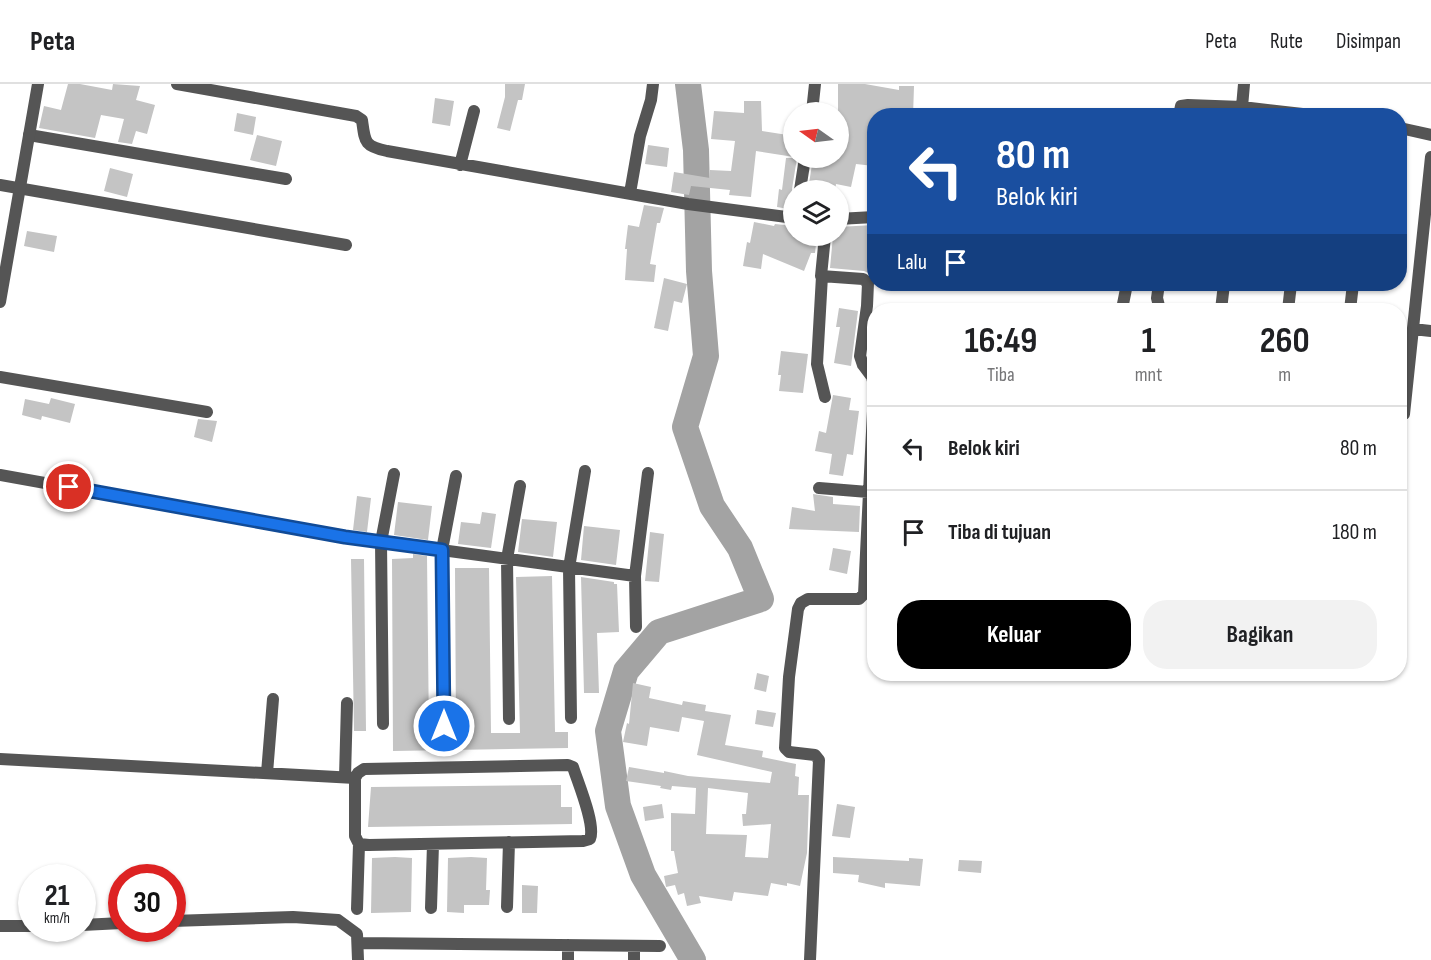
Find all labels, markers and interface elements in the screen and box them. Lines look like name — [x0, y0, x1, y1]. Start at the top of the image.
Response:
text: Peta — [30, 25, 75, 58]
text: Peta — [1205, 29, 1237, 54]
text: Rute — [1270, 29, 1303, 54]
text: Disimpan — [1336, 29, 1401, 54]
north arrow — [783, 102, 849, 168]
map controls — [783, 102, 849, 246]
text: 80 m — [996, 130, 1070, 181]
icon: left — [897, 132, 975, 210]
button: layers — [783, 180, 849, 246]
text: Belok kiri — [996, 181, 1078, 213]
icon: arrive — [939, 246, 972, 279]
text: Lalu — [897, 249, 927, 276]
text: 16:49 — [964, 320, 1037, 363]
text: 1 — [1141, 320, 1156, 363]
text: 260 — [1260, 320, 1310, 363]
text: Tiba — [987, 363, 1015, 387]
text: mnt — [1135, 363, 1162, 387]
text: m — [1278, 363, 1291, 387]
icon: left — [897, 432, 930, 465]
text: Belok kiri — [948, 435, 1020, 462]
text: 80 m — [1340, 435, 1377, 462]
pin — [43, 461, 94, 512]
icon: arrive — [52, 470, 85, 503]
icon: arrive — [897, 516, 930, 549]
text: Tiba di tujuan — [948, 519, 1051, 546]
text: 180 m — [1332, 519, 1377, 546]
button: Keluar — [897, 600, 1131, 669]
button: Bagikan — [1143, 600, 1377, 669]
position arrow — [412, 694, 476, 758]
speed limit sign: 30 — [108, 864, 186, 942]
text: 21 — [45, 878, 69, 914]
text: km/h — [44, 909, 70, 928]

